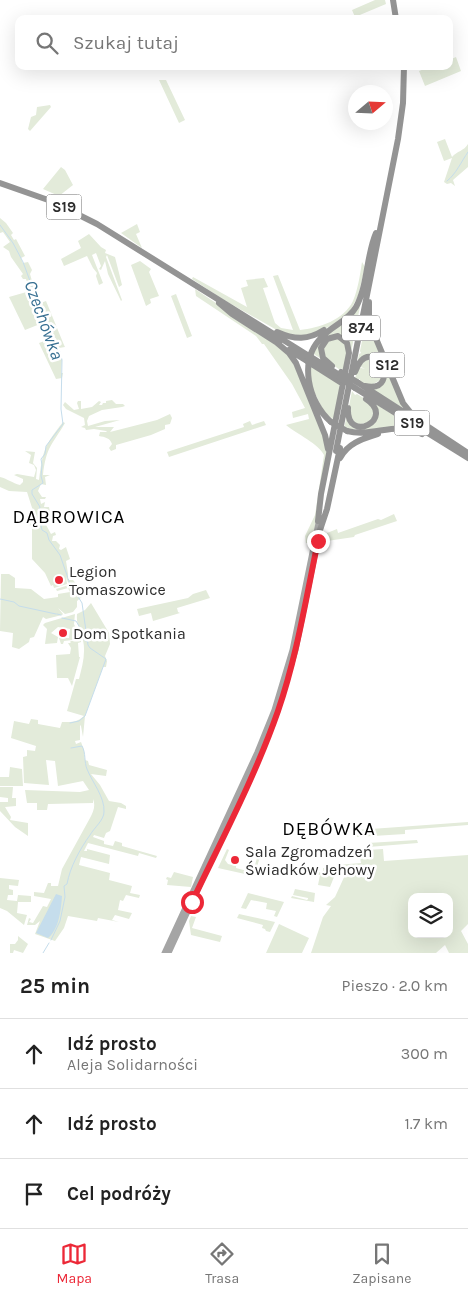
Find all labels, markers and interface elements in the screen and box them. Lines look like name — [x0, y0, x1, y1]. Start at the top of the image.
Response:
search box — [15, 15, 453, 70]
icon: search — [33, 29, 61, 57]
text: Szukaj tutaj — [73, 32, 179, 54]
north arrow — [348, 85, 393, 130]
road number: S19 — [46, 194, 82, 220]
water label: Czechówka — [19, 277, 69, 363]
road number: 874 — [342, 316, 380, 340]
road number: S12 — [370, 352, 404, 378]
road number: S19 — [394, 410, 430, 436]
district label: DĄBROWICA — [12, 506, 126, 528]
route end — [307, 530, 330, 553]
place label: Legion Tomaszowice — [69, 562, 166, 599]
marker: Legion Tomaszowice — [53, 574, 65, 586]
place label: Dom Spotkania — [73, 624, 186, 643]
marker: Dom Spotkania — [57, 627, 69, 639]
district label: DĘBÓWKA — [282, 817, 376, 840]
place label: Sala Zgromadzeń Świadków Jehowy — [245, 842, 375, 879]
marker: Sala Zgromadzeń Świadków Jehowy — [229, 854, 241, 866]
route start — [181, 891, 204, 914]
map controls — [408, 893, 453, 938]
button: layers — [408, 893, 453, 938]
text: 25 min — [20, 974, 90, 998]
text: Pieszo · 2.0 km — [342, 976, 448, 995]
text: Idź prosto — [67, 1033, 157, 1055]
icon: ahead — [20, 1040, 48, 1068]
text: 300 m — [401, 1044, 448, 1063]
text: Aleja Solidarności — [67, 1055, 198, 1074]
icon: ahead — [20, 1110, 48, 1138]
text: Idź prosto — [67, 1113, 157, 1135]
text: 1.7 km — [405, 1114, 448, 1133]
icon: arrive — [20, 1180, 48, 1208]
text: Cel podróży — [67, 1183, 171, 1205]
tab: Mapa — [57, 1240, 92, 1287]
tab: Trasa — [205, 1240, 239, 1287]
tab: Zapisane — [352, 1240, 411, 1287]

